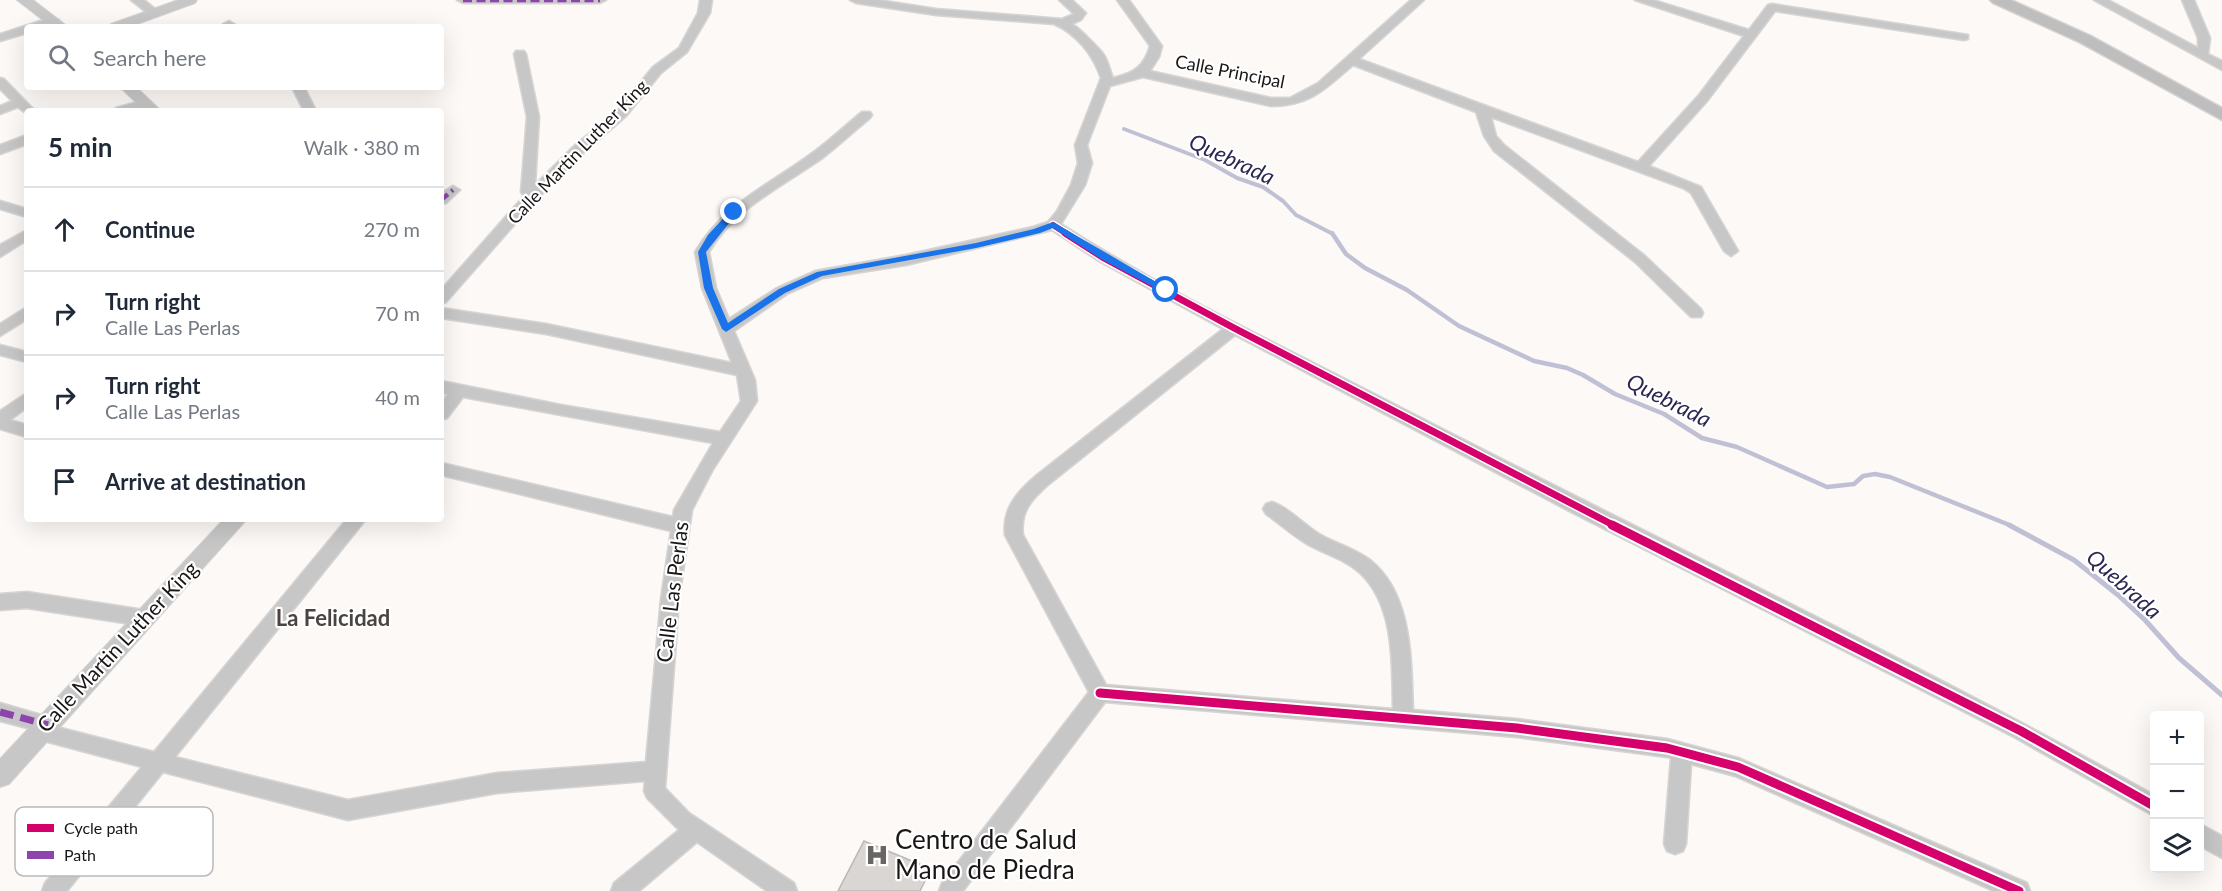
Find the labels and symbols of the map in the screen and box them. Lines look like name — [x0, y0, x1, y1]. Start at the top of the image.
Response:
street label: Calle Principal — [1173, 50, 1287, 92]
street label: Calle Martin Luther King — [503, 74, 652, 228]
water label: Quebrada — [1185, 127, 1279, 190]
route end — [720, 198, 746, 224]
route start — [1152, 276, 1178, 302]
water label: Quebrada — [1622, 367, 1716, 432]
street label: Calle Las Perlas — [650, 520, 693, 664]
water label: Quebrada — [2081, 543, 2167, 624]
street label: Calle Martin Luther King — [31, 555, 203, 737]
district label: La Felicidad — [276, 604, 390, 631]
legend — [15, 807, 213, 876]
text: Cycle path — [64, 818, 138, 837]
place label: Centro de Salud Mano de Piedra — [895, 823, 1077, 885]
hospital icon: Centro de Salud Mano de Piedra — [864, 842, 890, 868]
text: Path — [64, 845, 96, 864]

